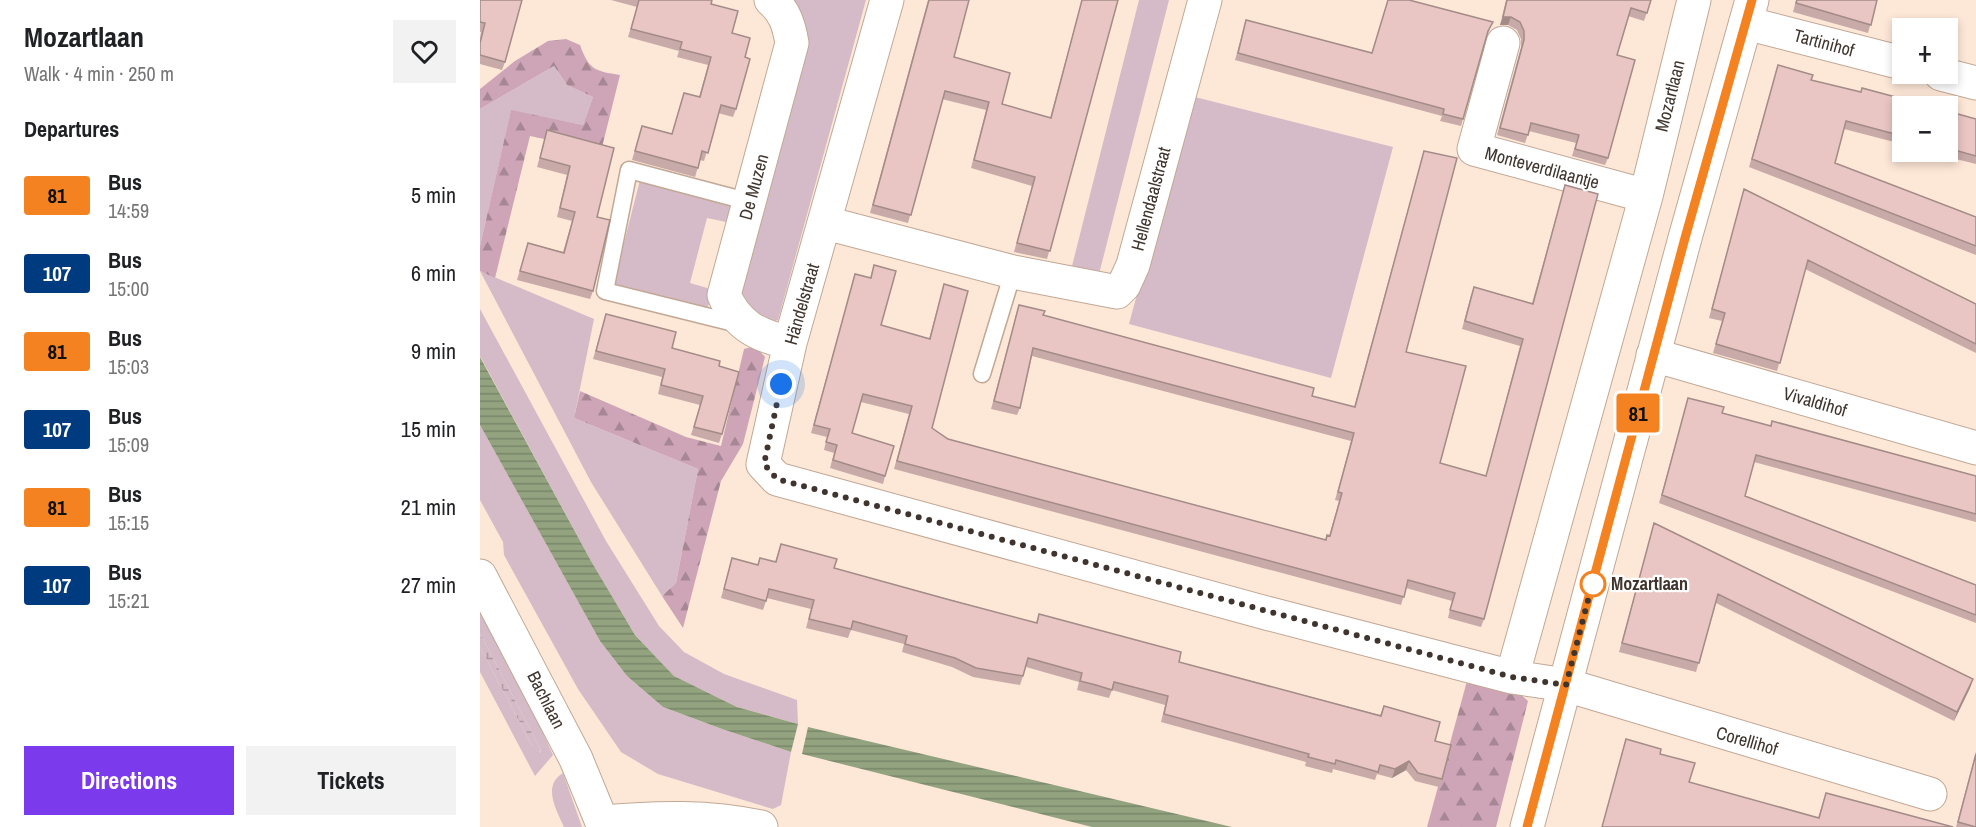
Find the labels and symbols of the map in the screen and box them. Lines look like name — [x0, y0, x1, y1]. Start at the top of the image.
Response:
street label: Tartinihof — [1791, 22, 1858, 63]
street label: Mozartlaan — [1649, 57, 1690, 134]
street label: Monteverdilaantje — [1482, 140, 1602, 195]
street label: Hellendaalstraat — [1125, 144, 1176, 254]
street label: De Muzen — [733, 151, 774, 223]
street label: Händelstraat — [778, 260, 825, 348]
your location — [766, 369, 796, 399]
street label: Vivaldihof — [1780, 380, 1851, 423]
line badge: 81 — [1611, 394, 1665, 432]
marker: Mozartlaan — [1580, 571, 1606, 597]
place label: Mozartlaan — [1611, 571, 1688, 596]
street label: Bachlaan — [521, 667, 572, 733]
street label: Corellihof — [1713, 720, 1782, 761]

